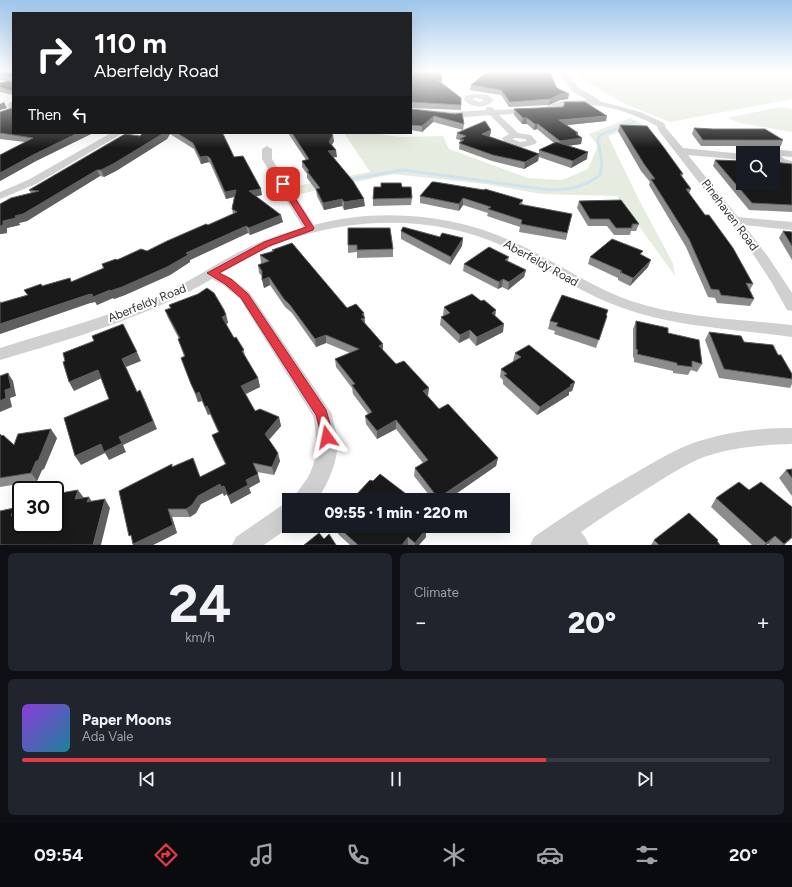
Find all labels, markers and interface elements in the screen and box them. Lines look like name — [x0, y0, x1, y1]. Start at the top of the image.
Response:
text: 110 m — [94, 26, 167, 60]
icon: right — [28, 28, 80, 80]
text: Aberfeldy Road — [94, 60, 219, 82]
icon: left — [69, 104, 91, 126]
text: Then — [28, 106, 61, 124]
map controls — [736, 146, 780, 190]
button: search — [736, 146, 780, 190]
pin — [266, 167, 300, 201]
icon: arrive — [272, 173, 294, 195]
street label: Pinehaven Road — [699, 177, 761, 253]
street label: Aberfeldy Road — [501, 237, 581, 289]
street label: Aberfeldy Road — [106, 281, 188, 325]
position arrow — [306, 416, 348, 458]
speed limit sign: 30 — [12, 481, 64, 533]
text: 09:55 · 1 min · 220 m — [325, 504, 467, 522]
text: 24 — [168, 573, 232, 635]
text: Climate — [414, 585, 459, 600]
text: 20° — [568, 604, 616, 641]
text: − — [414, 609, 428, 636]
text: + — [756, 609, 770, 636]
text: km/h — [185, 630, 215, 645]
text: Paper Moons — [82, 711, 171, 729]
text: Ada Vale — [82, 729, 133, 744]
icon: previous — [136, 768, 158, 790]
icon: pause — [385, 768, 407, 790]
icon: next — [634, 768, 656, 790]
icon: directions — [152, 841, 180, 869]
icon: music — [248, 841, 276, 869]
icon: phone — [344, 841, 372, 869]
icon: climate — [440, 841, 468, 869]
icon: car — [536, 841, 564, 869]
icon: filters — [633, 841, 661, 869]
text: 09:54 — [34, 844, 83, 866]
text: 20° — [729, 844, 758, 866]

